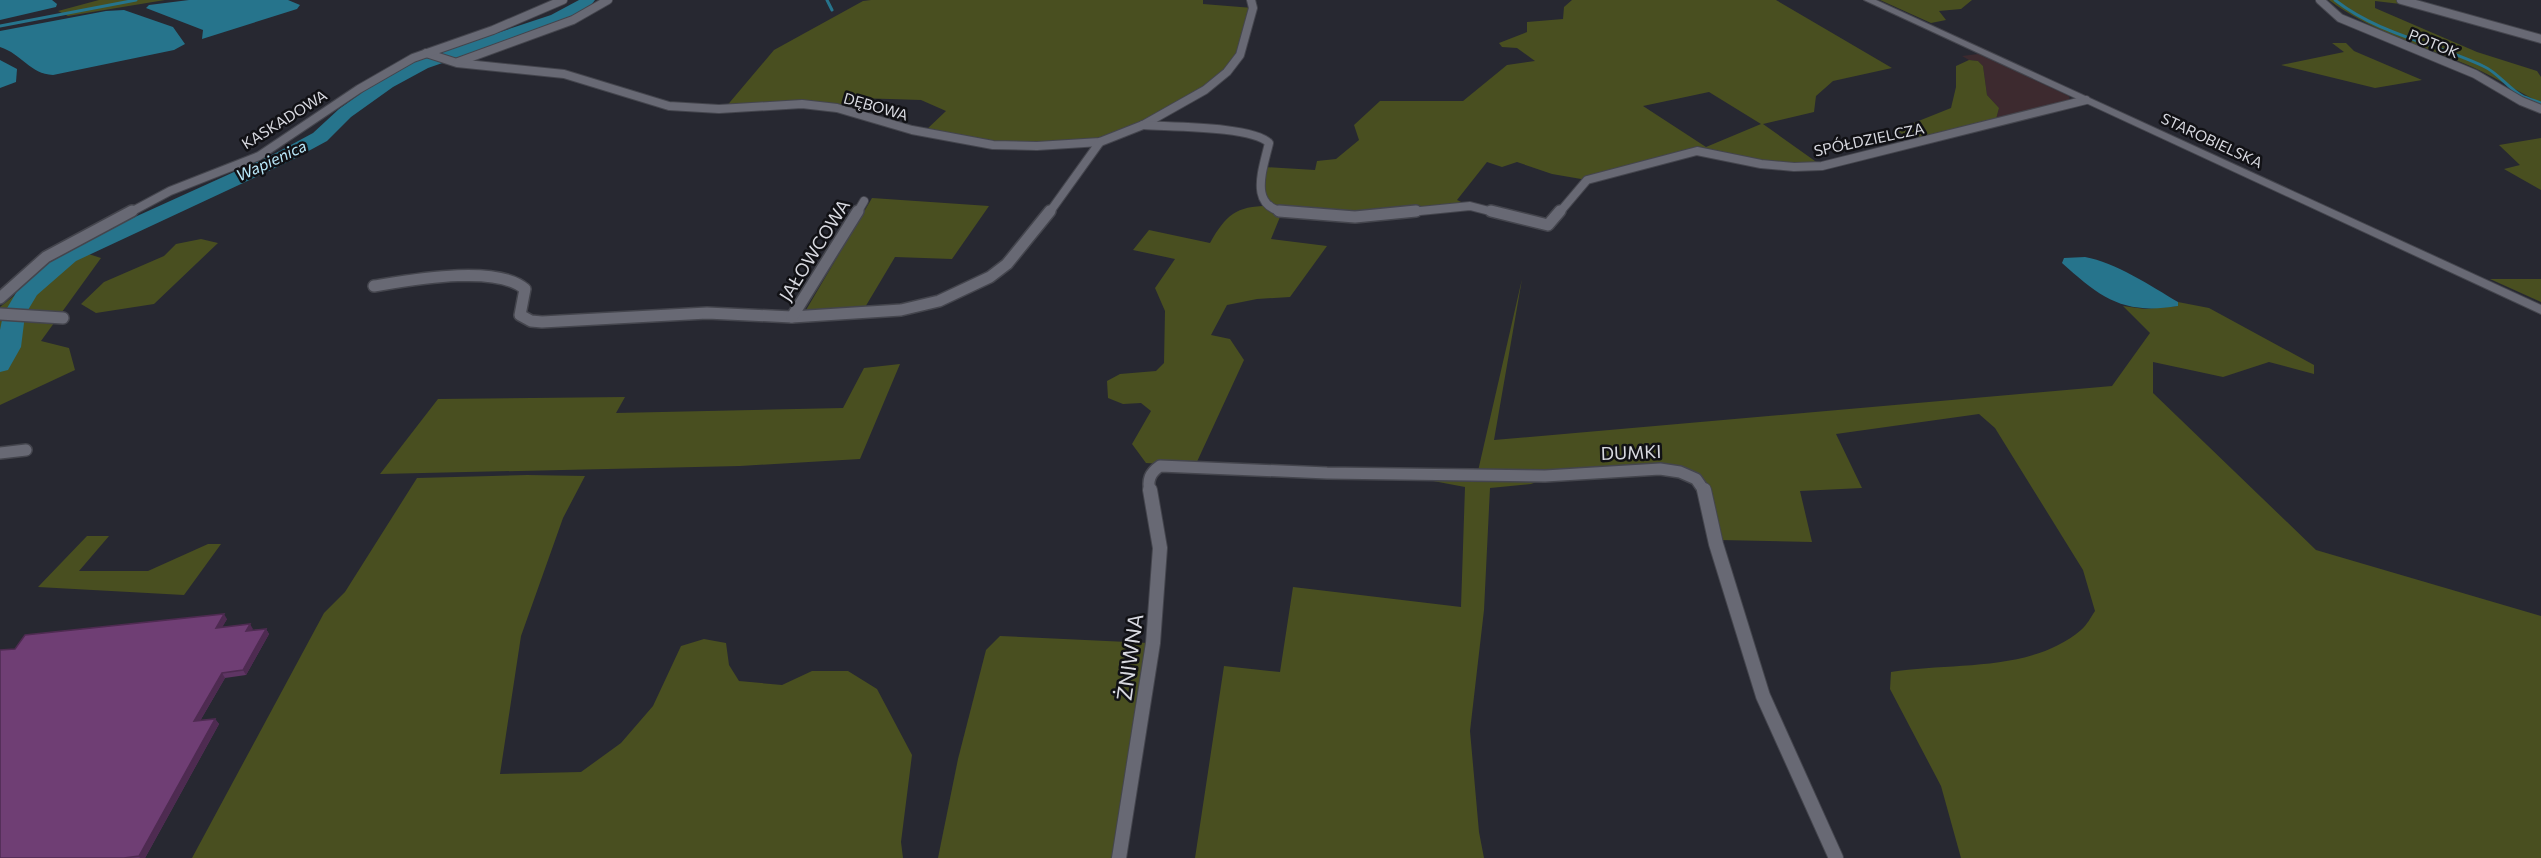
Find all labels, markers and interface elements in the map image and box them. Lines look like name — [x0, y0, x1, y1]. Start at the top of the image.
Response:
street label: POTOK — [2406, 25, 2462, 61]
street label: KASKADOWA — [238, 86, 330, 152]
street label: DĘBOWA — [842, 88, 910, 124]
street label: STAROBIELSKA — [2158, 109, 2266, 171]
street label: SPÓŁDZIELCZA — [1812, 118, 1926, 159]
water label: Wapienica — [233, 135, 309, 185]
street label: JAŁOWCOWA — [774, 195, 854, 305]
street label: DUMKI — [1600, 440, 1662, 464]
street label: ŻNIWNA — [1111, 612, 1147, 702]

